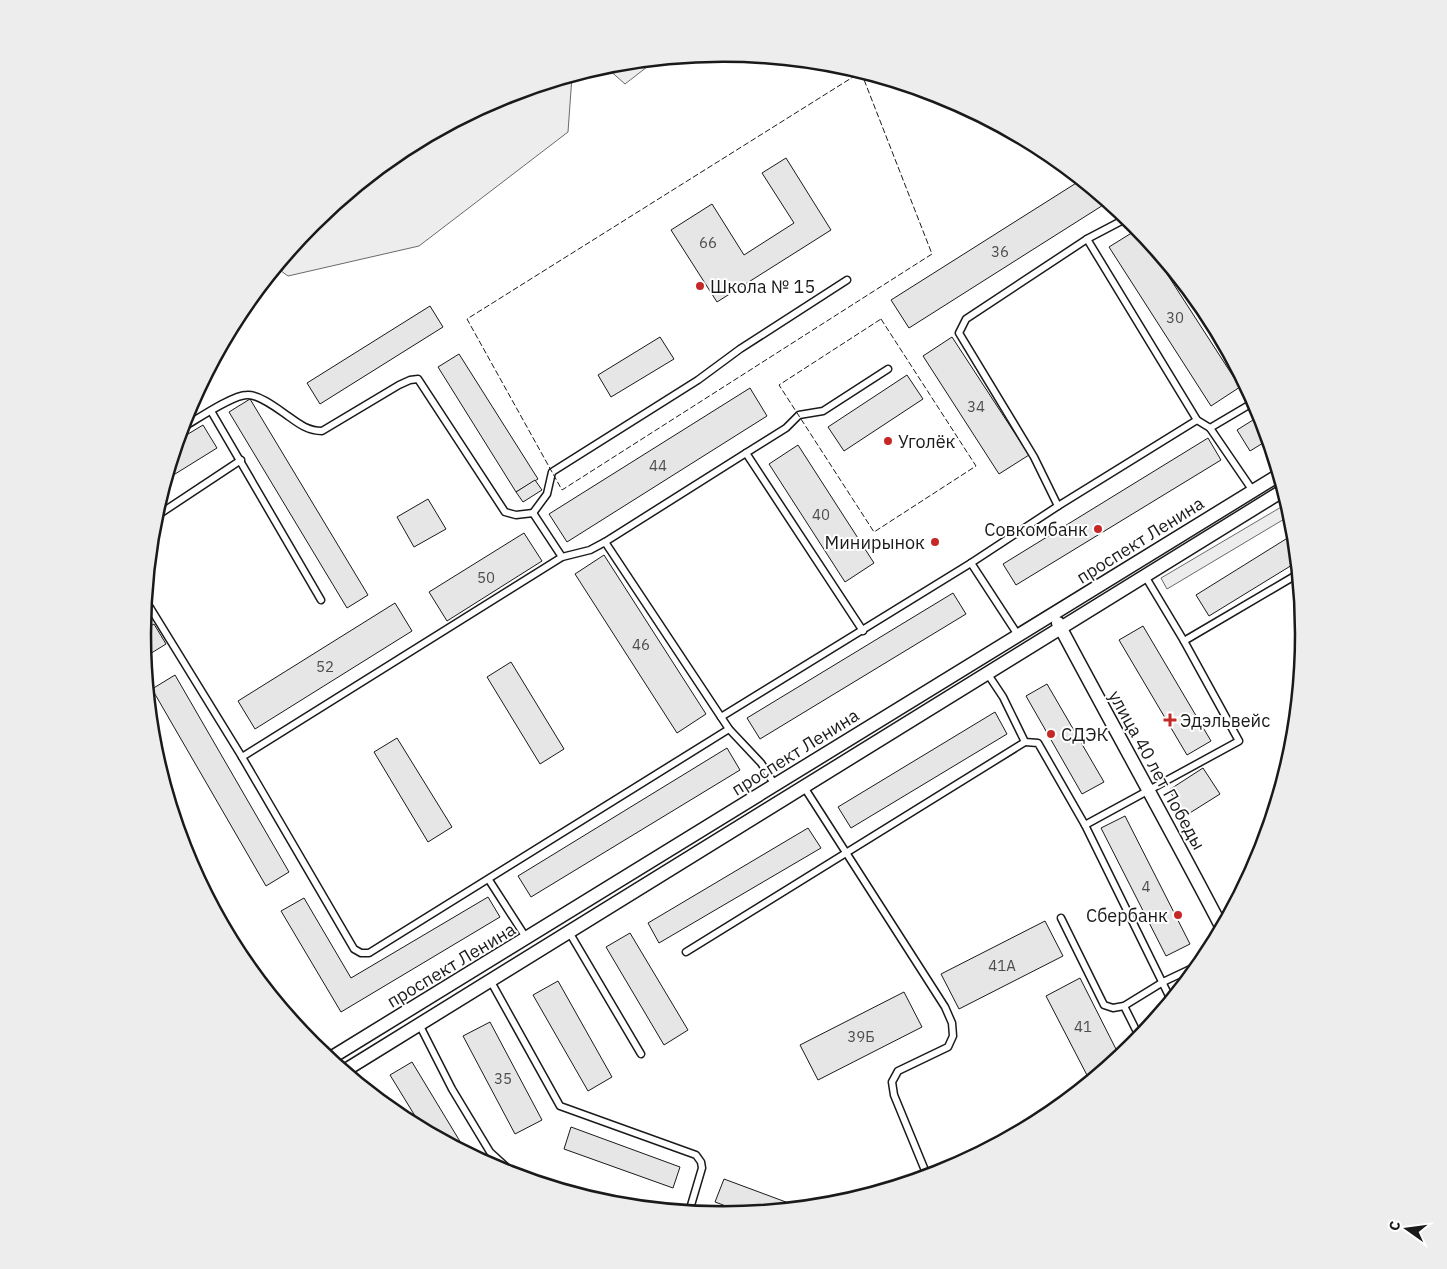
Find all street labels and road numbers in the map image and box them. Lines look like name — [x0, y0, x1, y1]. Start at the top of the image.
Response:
street label: проспект Ленина — [1072, 491, 1208, 589]
street label: улица 40 лет Победы — [1104, 686, 1210, 854]
street label: проспект Ленина — [727, 703, 863, 801]
street label: проспект Ленина — [382, 917, 520, 1013]

